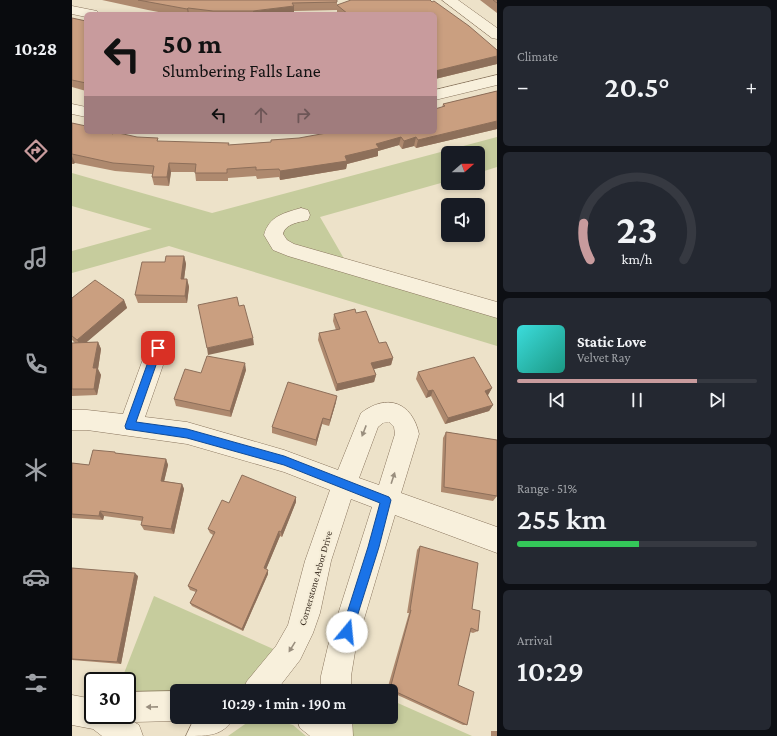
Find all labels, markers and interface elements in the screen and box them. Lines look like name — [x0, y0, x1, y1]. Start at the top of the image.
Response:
icon: left — [96, 28, 148, 80]
text: 50 m — [162, 28, 222, 59]
text: 10:28 — [15, 39, 57, 59]
text: Climate — [517, 49, 558, 64]
text: Slumbering Falls Lane — [162, 61, 321, 81]
text: 20.5° — [605, 70, 669, 103]
text: − — [517, 74, 529, 99]
text: + — [745, 74, 757, 99]
icon: left — [208, 104, 230, 126]
icon: ahead — [250, 104, 272, 126]
icon: right — [292, 104, 314, 126]
icon: directions — [22, 137, 50, 165]
north arrow — [441, 146, 485, 190]
map controls — [441, 146, 485, 242]
button: sound — [441, 198, 485, 242]
text: 23 — [616, 206, 658, 252]
icon: music — [22, 244, 50, 272]
text: km/h — [622, 251, 653, 267]
pin — [141, 331, 175, 365]
text: Static Love — [577, 334, 646, 350]
icon: arrive — [147, 337, 169, 359]
icon: phone — [22, 350, 50, 378]
text: Velvet Ray — [577, 350, 630, 365]
icon: previous — [546, 389, 568, 411]
icon: pause — [626, 389, 648, 411]
icon: next — [706, 389, 728, 411]
one-way arrow — [361, 426, 367, 438]
icon: climate — [22, 456, 50, 484]
one-way arrow — [390, 472, 396, 484]
text: Range · 51% — [517, 481, 577, 496]
text: 255 km — [517, 502, 607, 535]
street label: Cornerstone Arbor Drive — [297, 529, 334, 627]
icon: car — [22, 563, 50, 591]
position arrow — [326, 611, 368, 653]
text: Arrival — [517, 633, 552, 648]
one-way arrow — [288, 641, 295, 653]
text: 10:29 — [517, 654, 584, 687]
icon: filters — [22, 669, 50, 697]
speed limit sign: 30 — [84, 672, 136, 724]
text: 10:29 · 1 min · 190 m — [222, 696, 346, 712]
one-way arrow — [145, 704, 158, 710]

